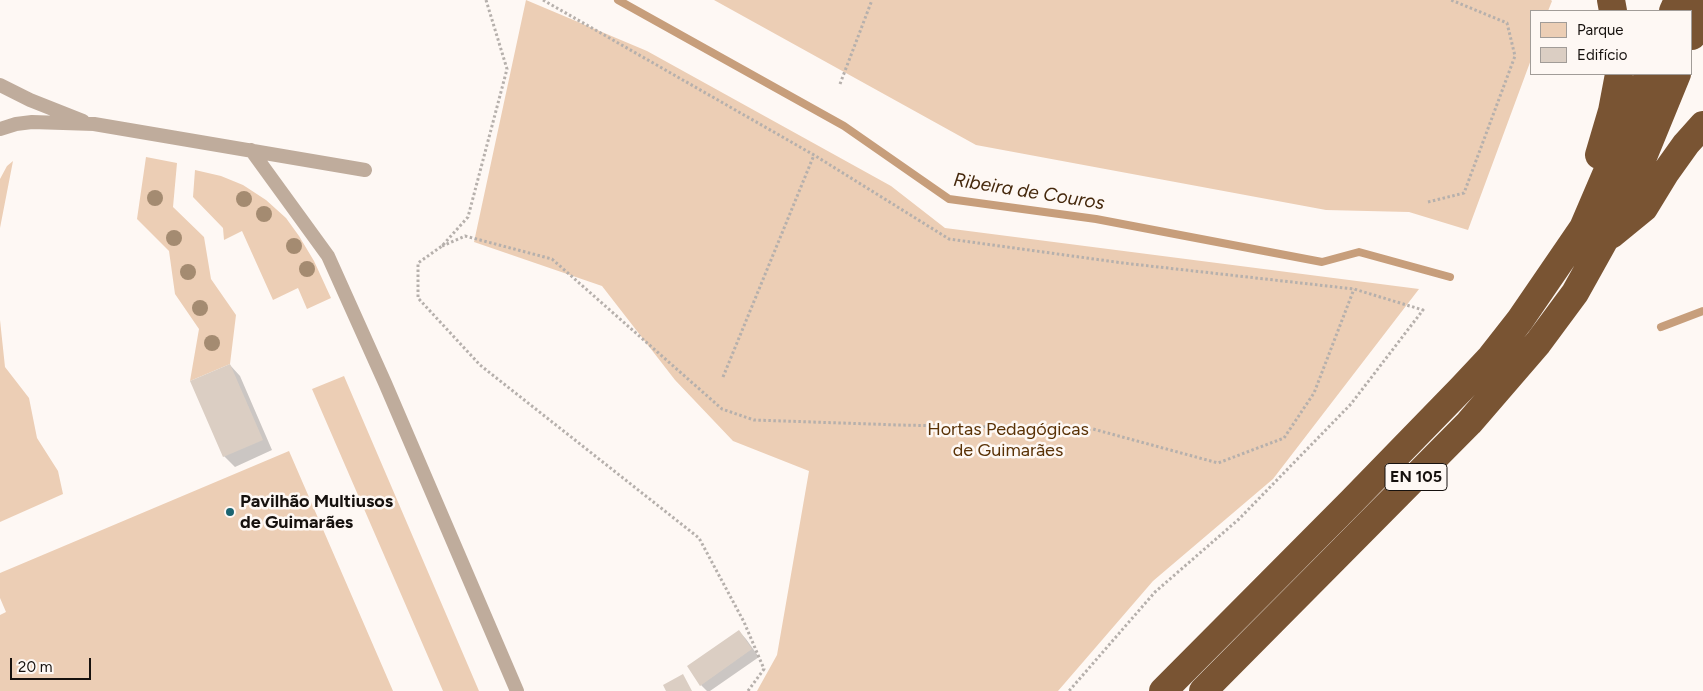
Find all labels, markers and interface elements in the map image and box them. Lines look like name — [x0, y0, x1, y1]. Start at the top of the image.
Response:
legend — [1530, 10, 1693, 75]
text: Parque — [1577, 21, 1624, 39]
text: Edifício — [1577, 46, 1627, 64]
water label: Ribeira de Couros — [952, 169, 1106, 215]
park label: Hortas Pedagógicas de Guimarães — [927, 419, 1089, 462]
road number: EN 105 — [1385, 464, 1447, 491]
place label: Pavilhão Multiusos de Guimarães — [240, 491, 393, 534]
marker: Pavilhão Multiusos de Guimarães — [224, 506, 236, 518]
scale bar — [12, 648, 94, 680]
text: 20 m — [18, 658, 52, 676]

